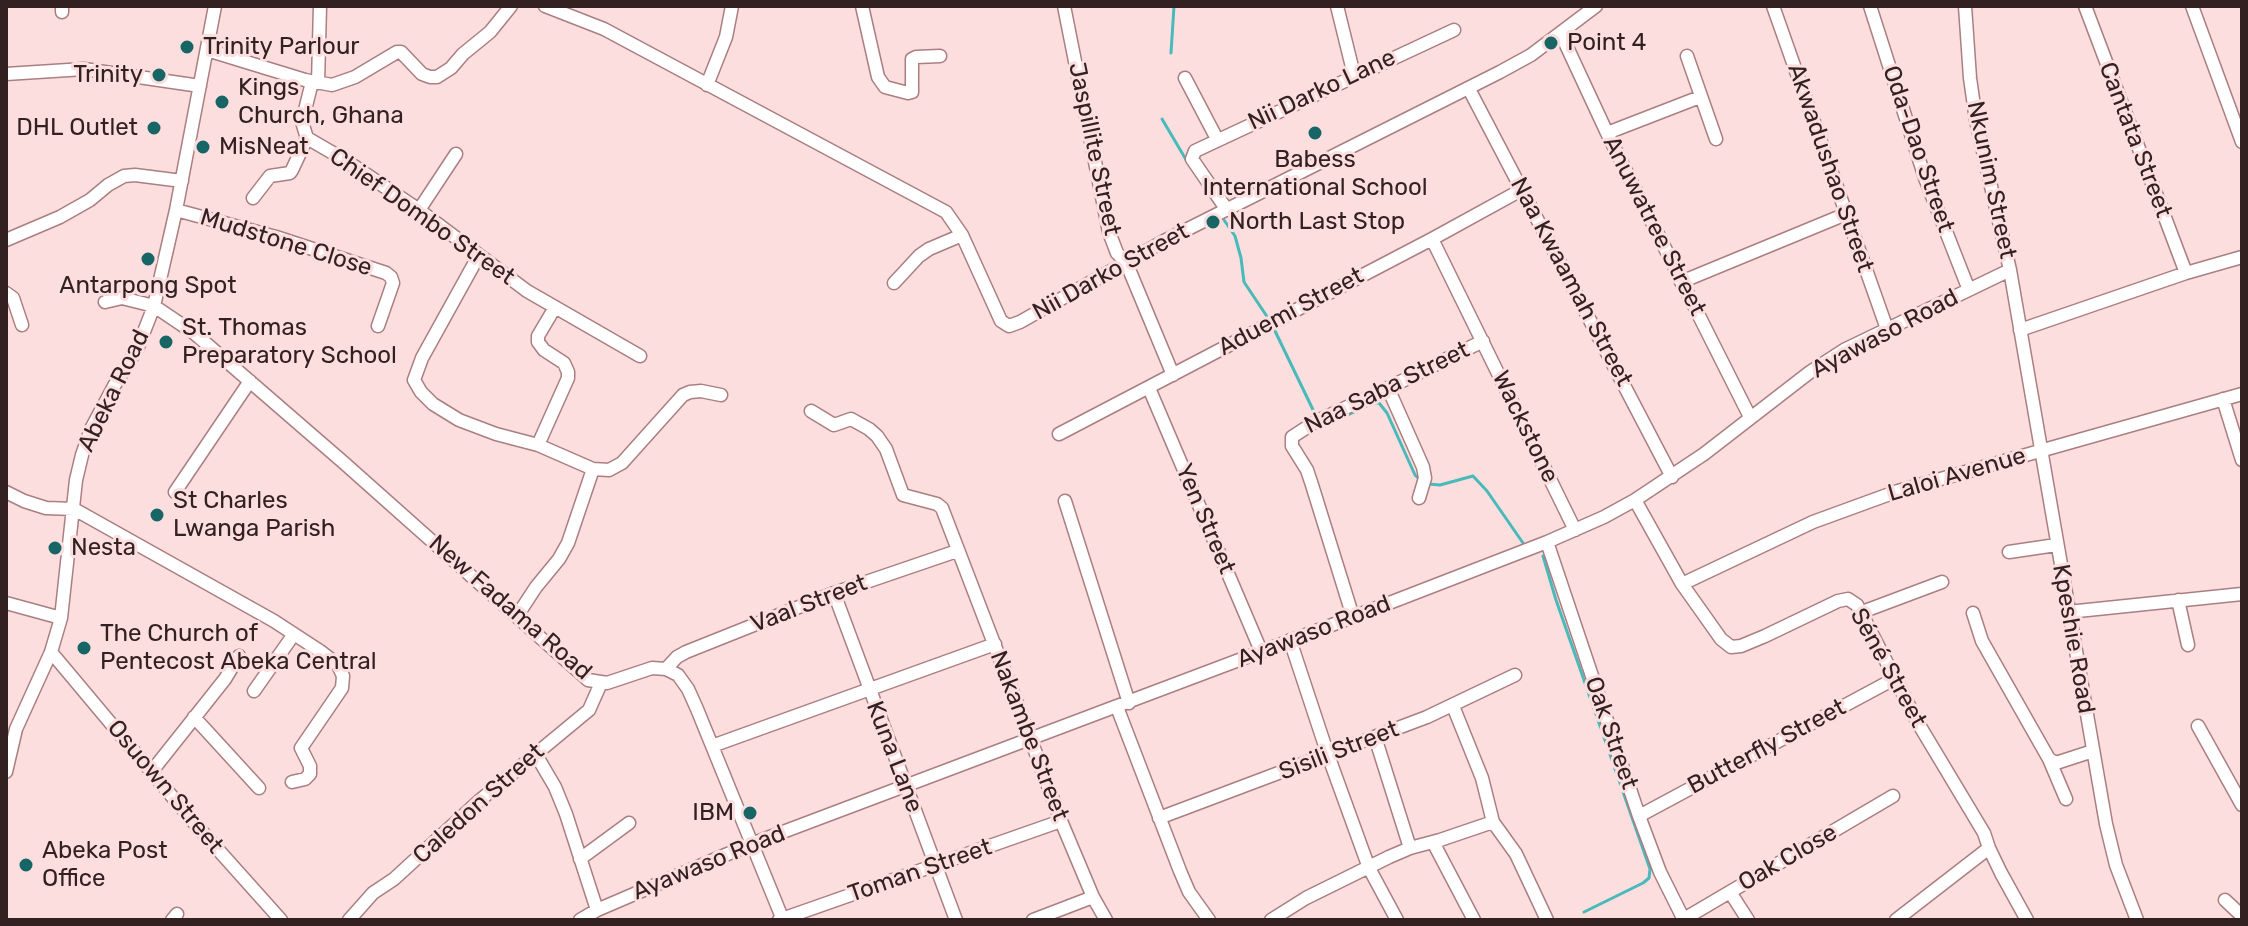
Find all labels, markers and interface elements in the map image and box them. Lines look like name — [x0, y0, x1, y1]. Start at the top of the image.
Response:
place label: Point 4 — [1567, 29, 1646, 57]
place label: Trinity Parlour — [203, 33, 359, 61]
marker: Point 4 — [1542, 34, 1560, 52]
marker: Trinity Parlour — [178, 38, 196, 56]
street label: Nii Darko Lane — [1244, 43, 1400, 137]
street label: Cantata Street — [2092, 58, 2178, 222]
street label: Jaspillite Street — [1062, 60, 1126, 238]
street label: Akwadushao Street — [1781, 60, 1879, 276]
place label: Trinity — [73, 61, 143, 89]
street label: Oda-Dao Street — [1876, 62, 1960, 236]
marker: Trinity — [150, 66, 168, 84]
place label: Kings Church, Ghana — [238, 74, 404, 130]
marker: Kings Church, Ghana — [213, 93, 231, 111]
street label: Nkunim Street — [1960, 99, 2022, 261]
place label: DHL Outlet — [16, 114, 138, 142]
marker: DHL Outlet — [145, 119, 163, 137]
marker: Babess International School — [1306, 124, 1324, 142]
street label: Anuwatree Street — [1596, 131, 1712, 321]
place label: MisNeat — [219, 133, 309, 161]
marker: MisNeat — [194, 138, 212, 156]
street label: Chief Dombo Street — [324, 142, 520, 292]
place label: Babess International School — [1202, 146, 1428, 202]
street label: Naa Kwaamah Street — [1504, 173, 1638, 391]
street label: Mudstone Close — [197, 203, 375, 283]
place label: North Last Stop — [1229, 208, 1405, 236]
marker: North Last Stop — [1204, 213, 1222, 231]
street label: Nii Darko Street — [1028, 217, 1194, 327]
marker: Antarpong Spot — [139, 250, 157, 268]
street label: Aduemi Street — [1213, 262, 1369, 362]
place label: Antarpong Spot — [59, 272, 237, 300]
street label: Ayawaso Road — [1807, 283, 1963, 385]
place label: St. Thomas Preparatory School — [182, 314, 397, 370]
street label: Abeka Road — [72, 325, 156, 457]
marker: St. Thomas Preparatory School — [157, 333, 175, 351]
street label: Naa Saba Street — [1300, 336, 1474, 440]
street label: Wackstone — [1486, 366, 1564, 488]
street label: Laloi Avenue — [1885, 442, 2029, 508]
street label: Yen Street — [1169, 460, 1241, 578]
place label: St Charles Lwanga Parish — [173, 487, 335, 543]
marker: St Charles Lwanga Parish — [148, 506, 166, 524]
street label: New Fadama Road — [423, 529, 597, 687]
place label: Nesta — [71, 534, 136, 562]
marker: Nesta — [46, 539, 64, 557]
street label: Kpeshie Road — [2046, 562, 2100, 716]
street label: Vaal Street — [747, 569, 871, 639]
street label: Ayawaso Road — [1233, 589, 1395, 675]
street label: Séné Street — [1844, 603, 1932, 733]
place label: The Church of Pentecost Abeka Central — [100, 620, 377, 676]
marker: The Church of Pentecost Abeka Central — [75, 639, 93, 657]
street label: Nakambe Street — [983, 647, 1075, 825]
street label: Oak Street — [1578, 673, 1644, 793]
street label: Butterfly Street — [1683, 693, 1851, 801]
street label: Kuna Lane — [860, 697, 928, 817]
street label: Osuown Street — [101, 714, 229, 860]
street label: Sisili Street — [1275, 715, 1403, 787]
street label: Caledon Street — [408, 738, 550, 870]
place label: IBM — [692, 799, 734, 827]
marker: IBM — [741, 804, 759, 822]
street label: Oak Close — [1734, 818, 1842, 898]
street label: Ayawaso Road — [628, 819, 790, 907]
street label: Toman Street — [845, 833, 995, 909]
place label: Abeka Post Office — [42, 837, 168, 893]
marker: Abeka Post Office — [17, 856, 35, 874]

